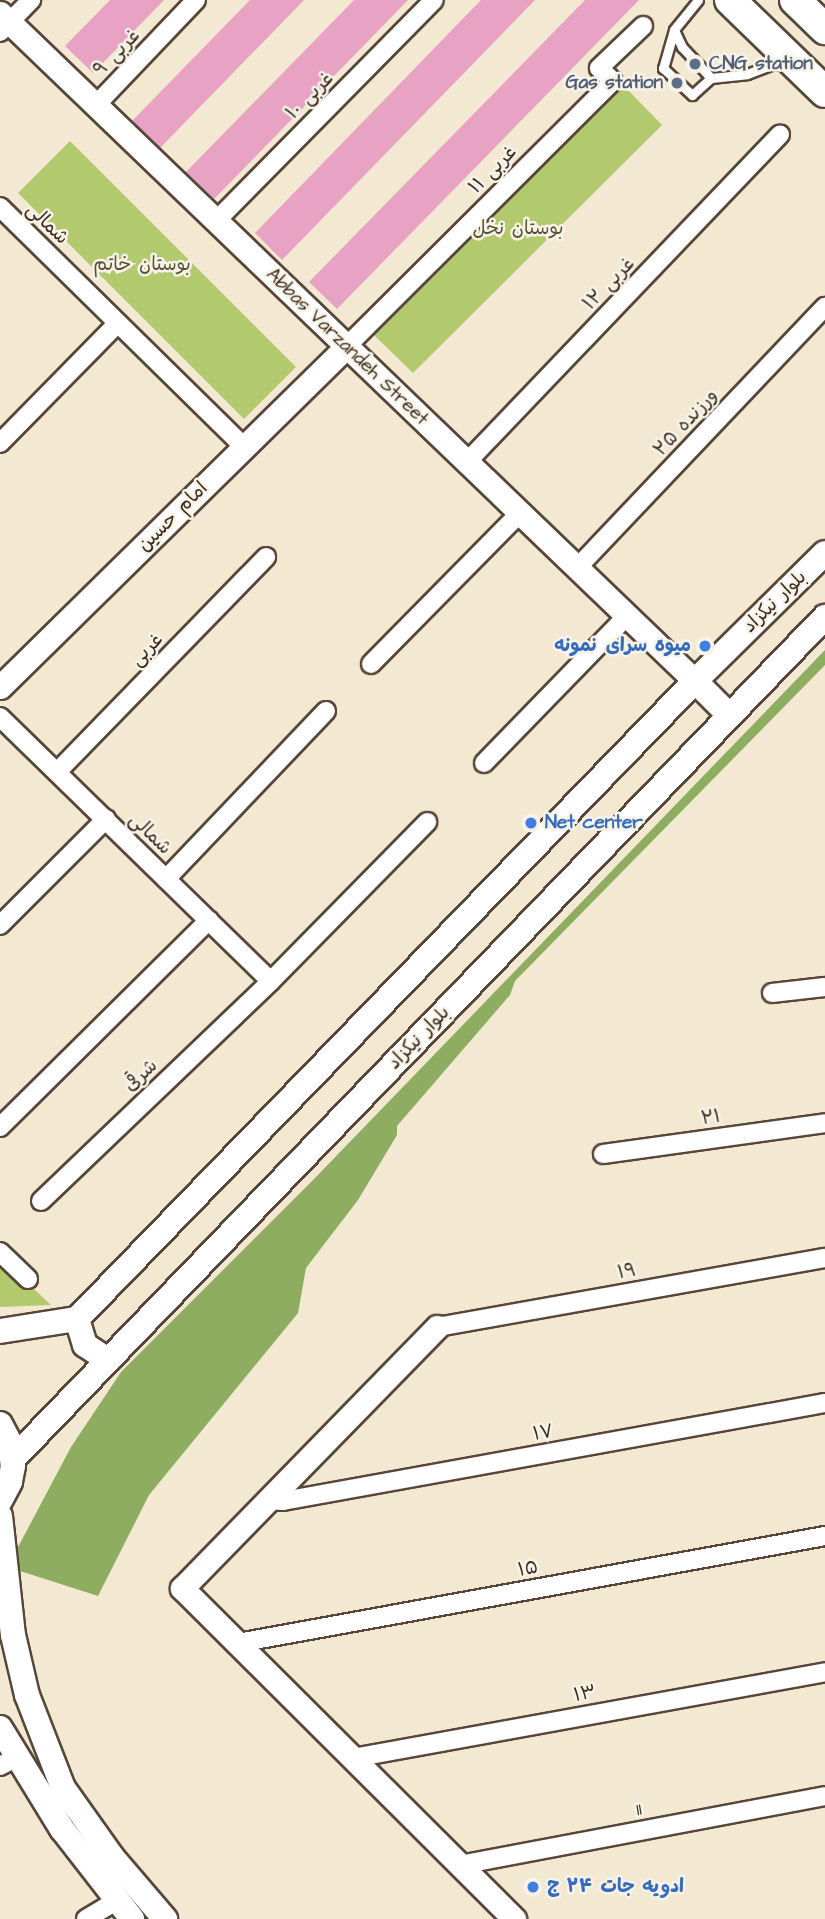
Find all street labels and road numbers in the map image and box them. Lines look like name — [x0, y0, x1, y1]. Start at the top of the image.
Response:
street label: غربی ۹ — [89, 25, 145, 81]
street label: غربی ۱۰ — [281, 67, 339, 125]
street label: غربی ۱۱ — [464, 141, 522, 199]
street label: شمالی — [21, 198, 73, 250]
street label: غربی ۱۲ — [578, 253, 640, 315]
street label: Abbas Varzandeh Street — [261, 264, 433, 430]
street label: ورزنده ۲۵ — [649, 385, 723, 461]
street label: امام حسین — [133, 477, 213, 557]
street label: بلوار نیکزاد — [738, 566, 812, 638]
street label: غربی — [126, 629, 168, 671]
street label: شمالی — [124, 808, 176, 860]
street label: بلوار نیکزاد — [383, 1001, 455, 1075]
street label: شرقی — [120, 1055, 162, 1097]
street label: ۲۱ — [700, 1105, 722, 1131]
street label: ۱۹ — [616, 1259, 638, 1285]
street label: ۱۷ — [531, 1420, 555, 1446]
street label: ۱۵ — [516, 1556, 540, 1582]
street label: ۱۳ — [572, 1681, 598, 1707]
street label: 11 — [634, 1798, 644, 1822]

